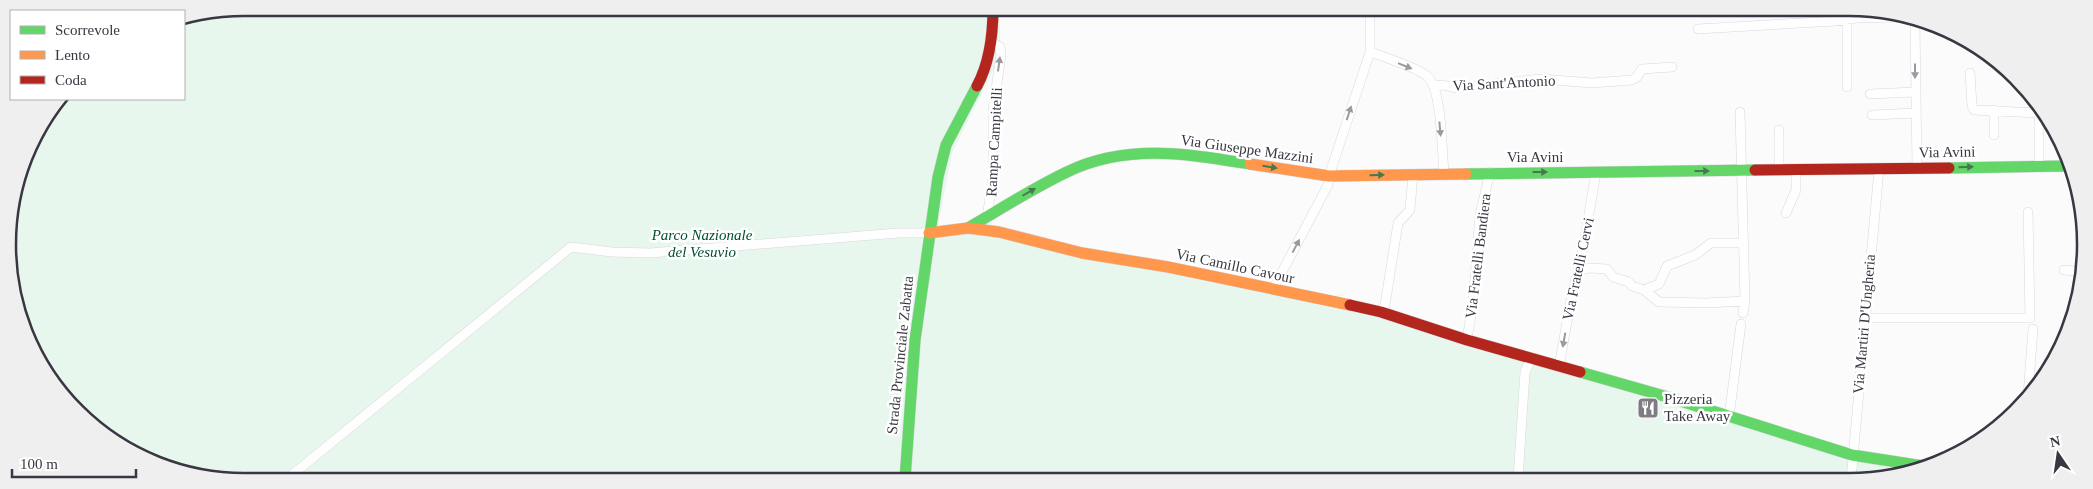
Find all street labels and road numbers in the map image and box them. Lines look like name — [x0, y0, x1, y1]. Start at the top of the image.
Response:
street label: Via Sant'Antonio — [1452, 72, 1556, 94]
street label: Rampa Campitelli — [983, 87, 1005, 197]
street label: Via Giuseppe Mazzini — [1180, 132, 1314, 166]
street label: Via Avini — [1918, 144, 1976, 160]
street label: Via Avini — [1507, 149, 1563, 165]
street label: Via Fratelli Bandiera — [1462, 192, 1494, 319]
street label: Via Fratelli Cervi — [1559, 216, 1597, 322]
street label: Via Camillo Cavour — [1174, 246, 1296, 286]
street label: Via Martiri D'Ungheria — [1850, 253, 1878, 394]
street label: Strada Provinciale Zabatta — [884, 275, 916, 435]

